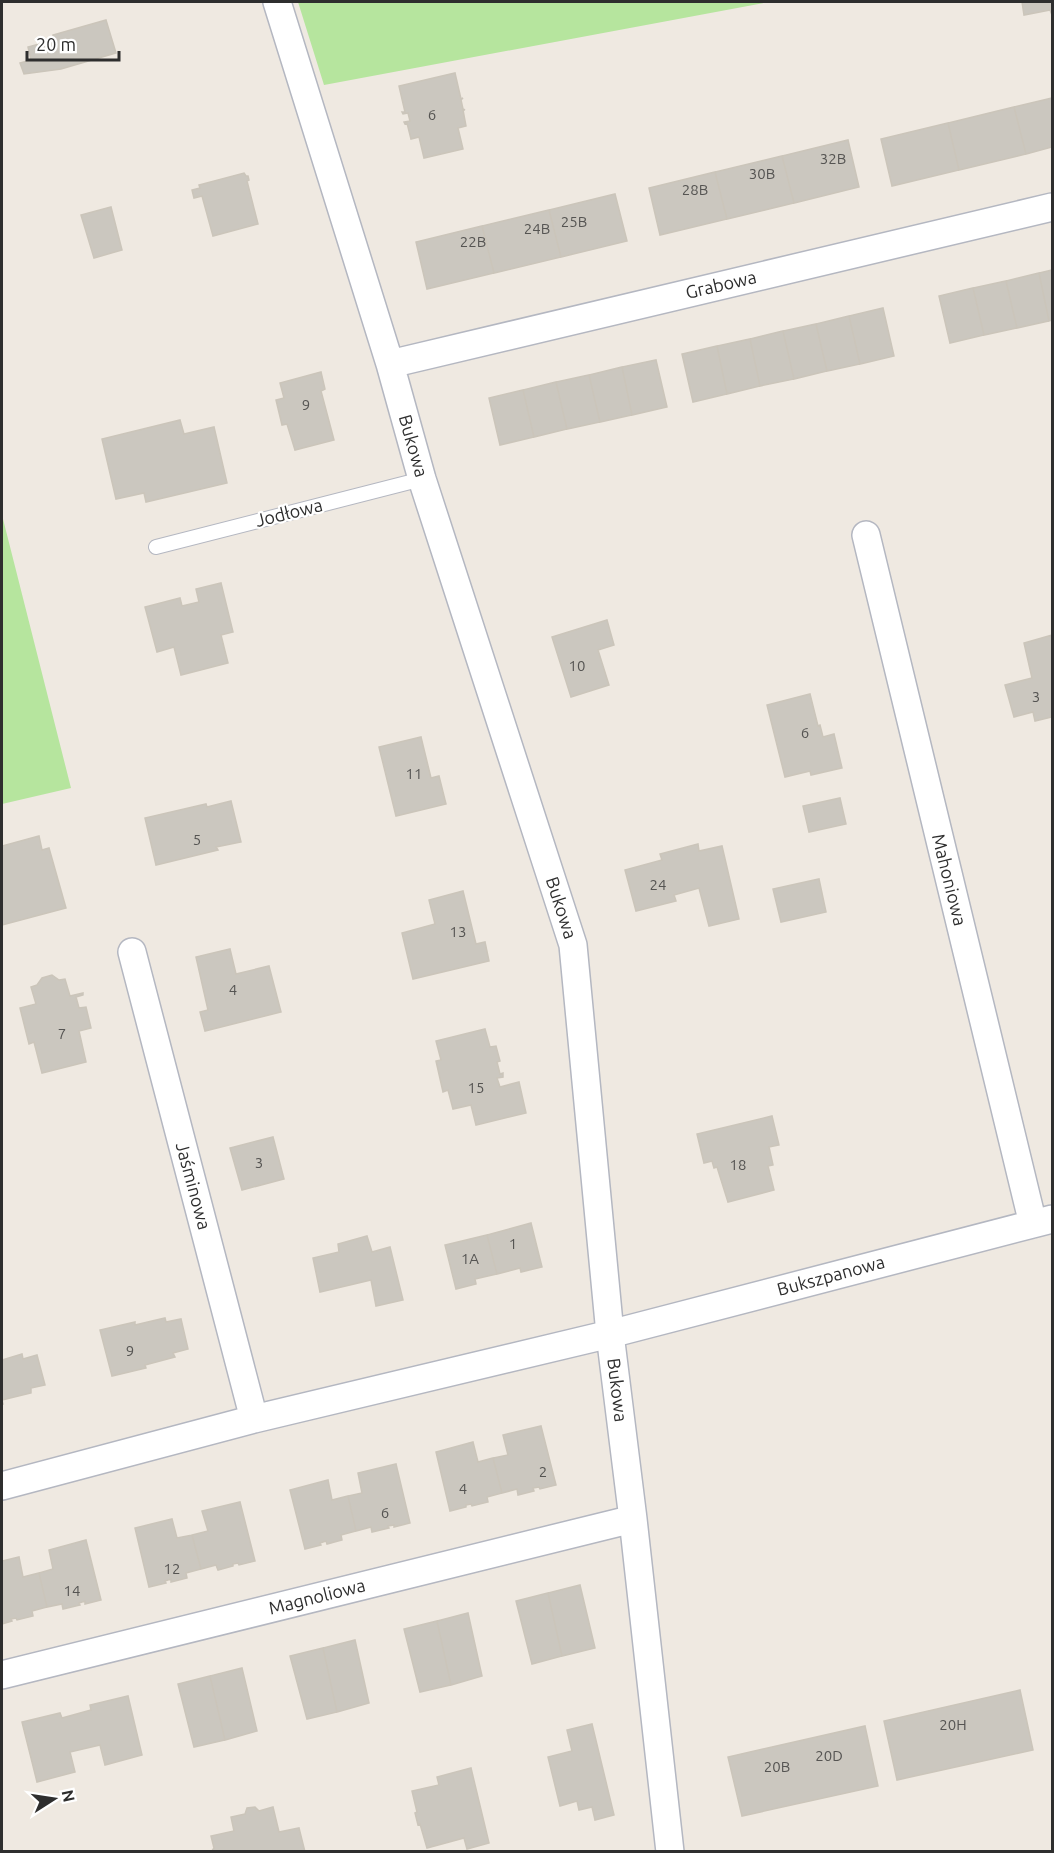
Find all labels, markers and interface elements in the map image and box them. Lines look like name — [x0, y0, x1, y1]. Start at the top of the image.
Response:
scale bar — [27, 24, 118, 62]
text: 20 m — [36, 34, 76, 54]
house number: 6 — [428, 106, 436, 123]
house number: 32B — [820, 150, 846, 167]
house number: 30B — [749, 165, 775, 182]
house number: 28B — [682, 181, 708, 198]
house number: 25B — [561, 213, 587, 230]
house number: 24B — [524, 220, 550, 237]
house number: 22B — [460, 233, 486, 250]
street label: Grabowa — [683, 266, 758, 302]
house number: 9 — [302, 396, 310, 413]
street label: Bukowa — [396, 412, 432, 479]
street label: Jodłowa — [253, 494, 324, 530]
house number: 10 — [569, 657, 585, 674]
house number: 3 — [1032, 688, 1040, 705]
house number: 6 — [801, 724, 809, 741]
house number: 11 — [406, 765, 422, 782]
house number: 5 — [193, 831, 201, 848]
street label: Mahoniowa — [929, 832, 971, 928]
street label: Bukowa — [543, 874, 581, 941]
house number: 24 — [650, 876, 666, 893]
house number: 13 — [450, 923, 466, 940]
house number: 4 — [229, 981, 237, 998]
house number: 7 — [58, 1025, 66, 1042]
house number: 15 — [468, 1079, 484, 1096]
street label: Jaśminowa — [173, 1140, 215, 1232]
house number: 3 — [255, 1154, 263, 1171]
house number: 18 — [730, 1156, 746, 1173]
house number: 1 — [509, 1235, 517, 1252]
house number: 1A — [461, 1250, 479, 1267]
street label: Bukszpanowa — [775, 1251, 887, 1299]
house number: 9 — [126, 1342, 134, 1359]
street label: Bukowa — [604, 1357, 632, 1423]
house number: 2 — [539, 1463, 547, 1480]
house number: 4 — [459, 1480, 467, 1497]
house number: 6 — [381, 1504, 389, 1521]
house number: 12 — [164, 1560, 180, 1577]
street label: Magnoliowa — [266, 1574, 367, 1618]
house number: 14 — [64, 1582, 80, 1599]
house number: 20H — [939, 1716, 967, 1733]
house number: 20D — [815, 1747, 843, 1764]
house number: 20B — [764, 1758, 790, 1775]
north arrow — [24, 1769, 84, 1829]
text: N — [59, 1788, 79, 1804]

